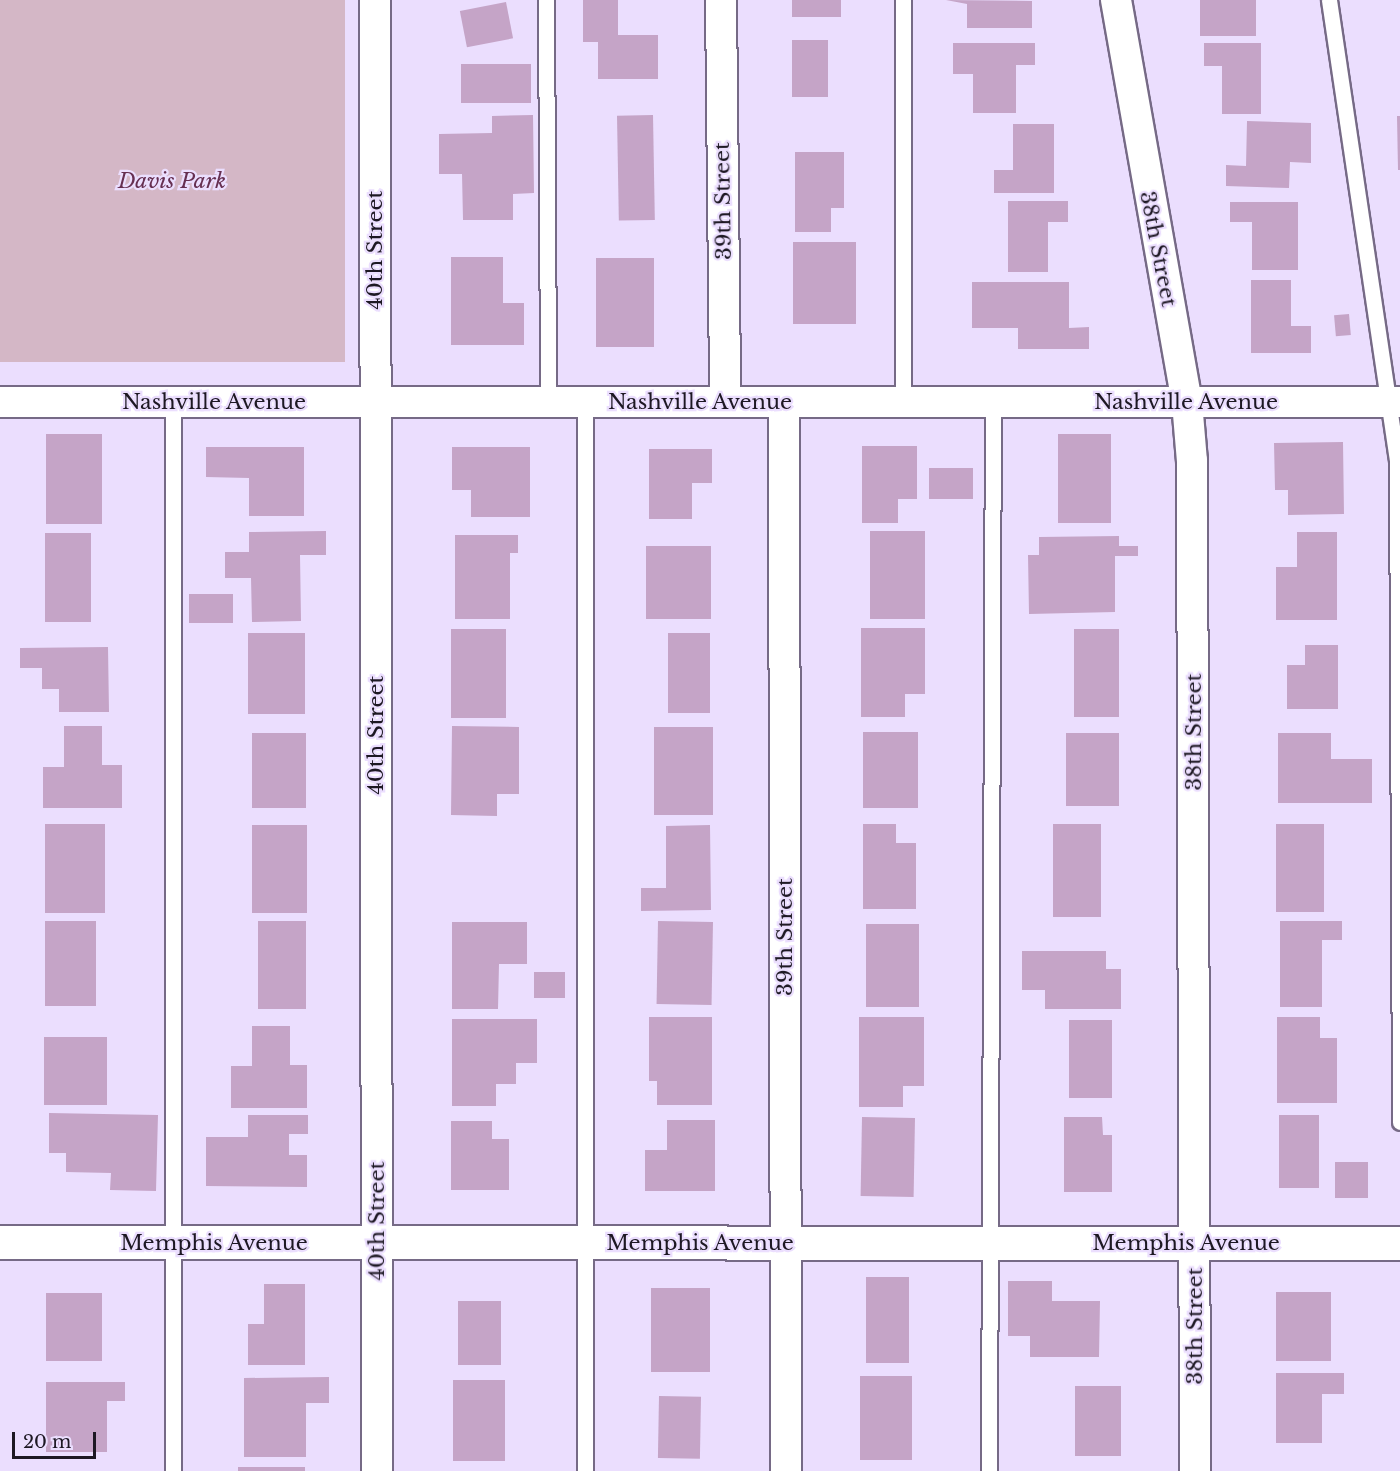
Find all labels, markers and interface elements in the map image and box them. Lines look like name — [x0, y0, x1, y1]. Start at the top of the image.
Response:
street label: 39th Street — [709, 142, 737, 260]
park label: Davis Park — [118, 168, 226, 194]
street label: 38th Street — [1134, 189, 1182, 309]
street label: 40th Street — [362, 191, 388, 309]
street label: Nashville Avenue — [121, 389, 307, 415]
street label: Nashville Avenue — [607, 389, 793, 415]
street label: Nashville Avenue — [1093, 389, 1279, 415]
street label: 38th Street — [1181, 673, 1207, 791]
street label: 40th Street — [363, 676, 389, 794]
street label: 39th Street — [772, 878, 798, 996]
street label: 40th Street — [364, 1162, 390, 1280]
street label: Memphis Avenue — [120, 1230, 308, 1256]
street label: Memphis Avenue — [606, 1230, 794, 1256]
street label: Memphis Avenue — [1092, 1230, 1280, 1256]
street label: 38th Street — [1182, 1267, 1208, 1385]
scale bar — [15, 1420, 99, 1458]
text: 20 m — [23, 1431, 71, 1453]

